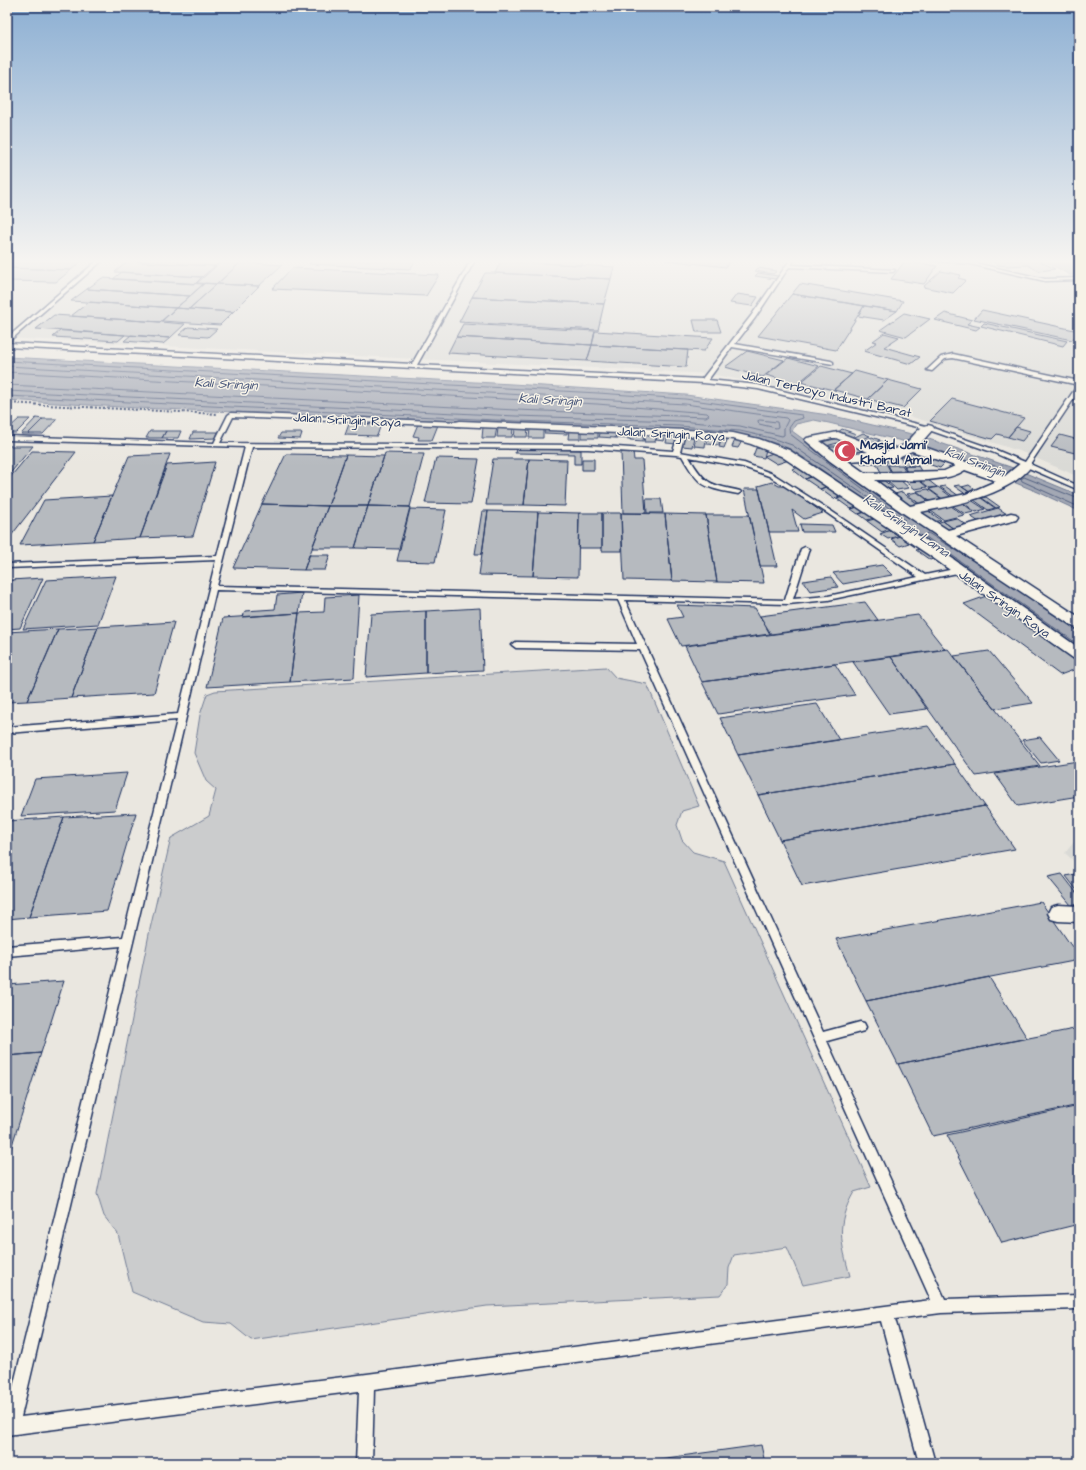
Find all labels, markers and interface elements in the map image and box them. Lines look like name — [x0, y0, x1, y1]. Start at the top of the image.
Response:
street label: Jalan Terboyo Industri Barat — [740, 366, 914, 423]
water label: Kali Sringin — [194, 373, 259, 396]
water label: Kali Sringin — [518, 389, 583, 412]
street label: Jalan Sringin Raya — [293, 408, 402, 433]
street label: Jalan Sringin Raya — [617, 422, 726, 447]
place label: Masjid Jami' Khoirul Amal — [860, 436, 932, 469]
mosque icon: Masjid Jami' Khoirul Amal — [832, 438, 858, 464]
water label: Kali Sringin — [942, 442, 1009, 483]
water label: Kali Sringin Lama — [859, 490, 954, 563]
street label: Jalan Sringin Raya — [955, 566, 1054, 643]

